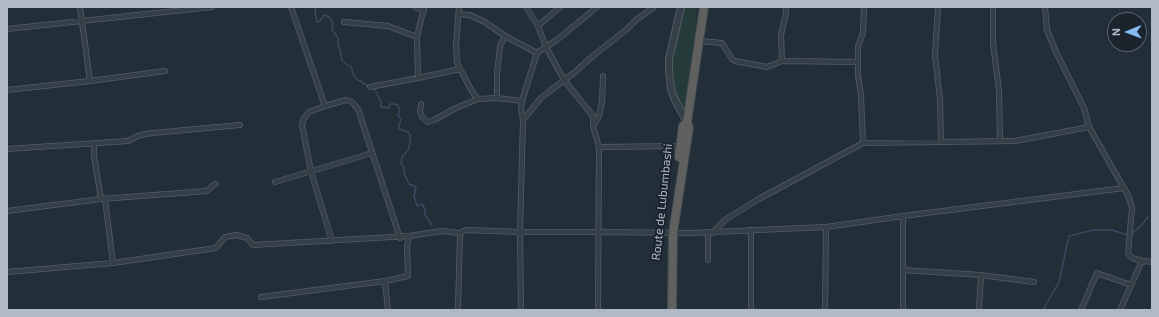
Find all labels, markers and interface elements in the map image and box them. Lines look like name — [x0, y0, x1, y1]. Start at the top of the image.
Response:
north arrow — [1107, 12, 1147, 52]
text: N — [1109, 28, 1122, 36]
street label: Route de Lubumbashi — [649, 143, 675, 261]

